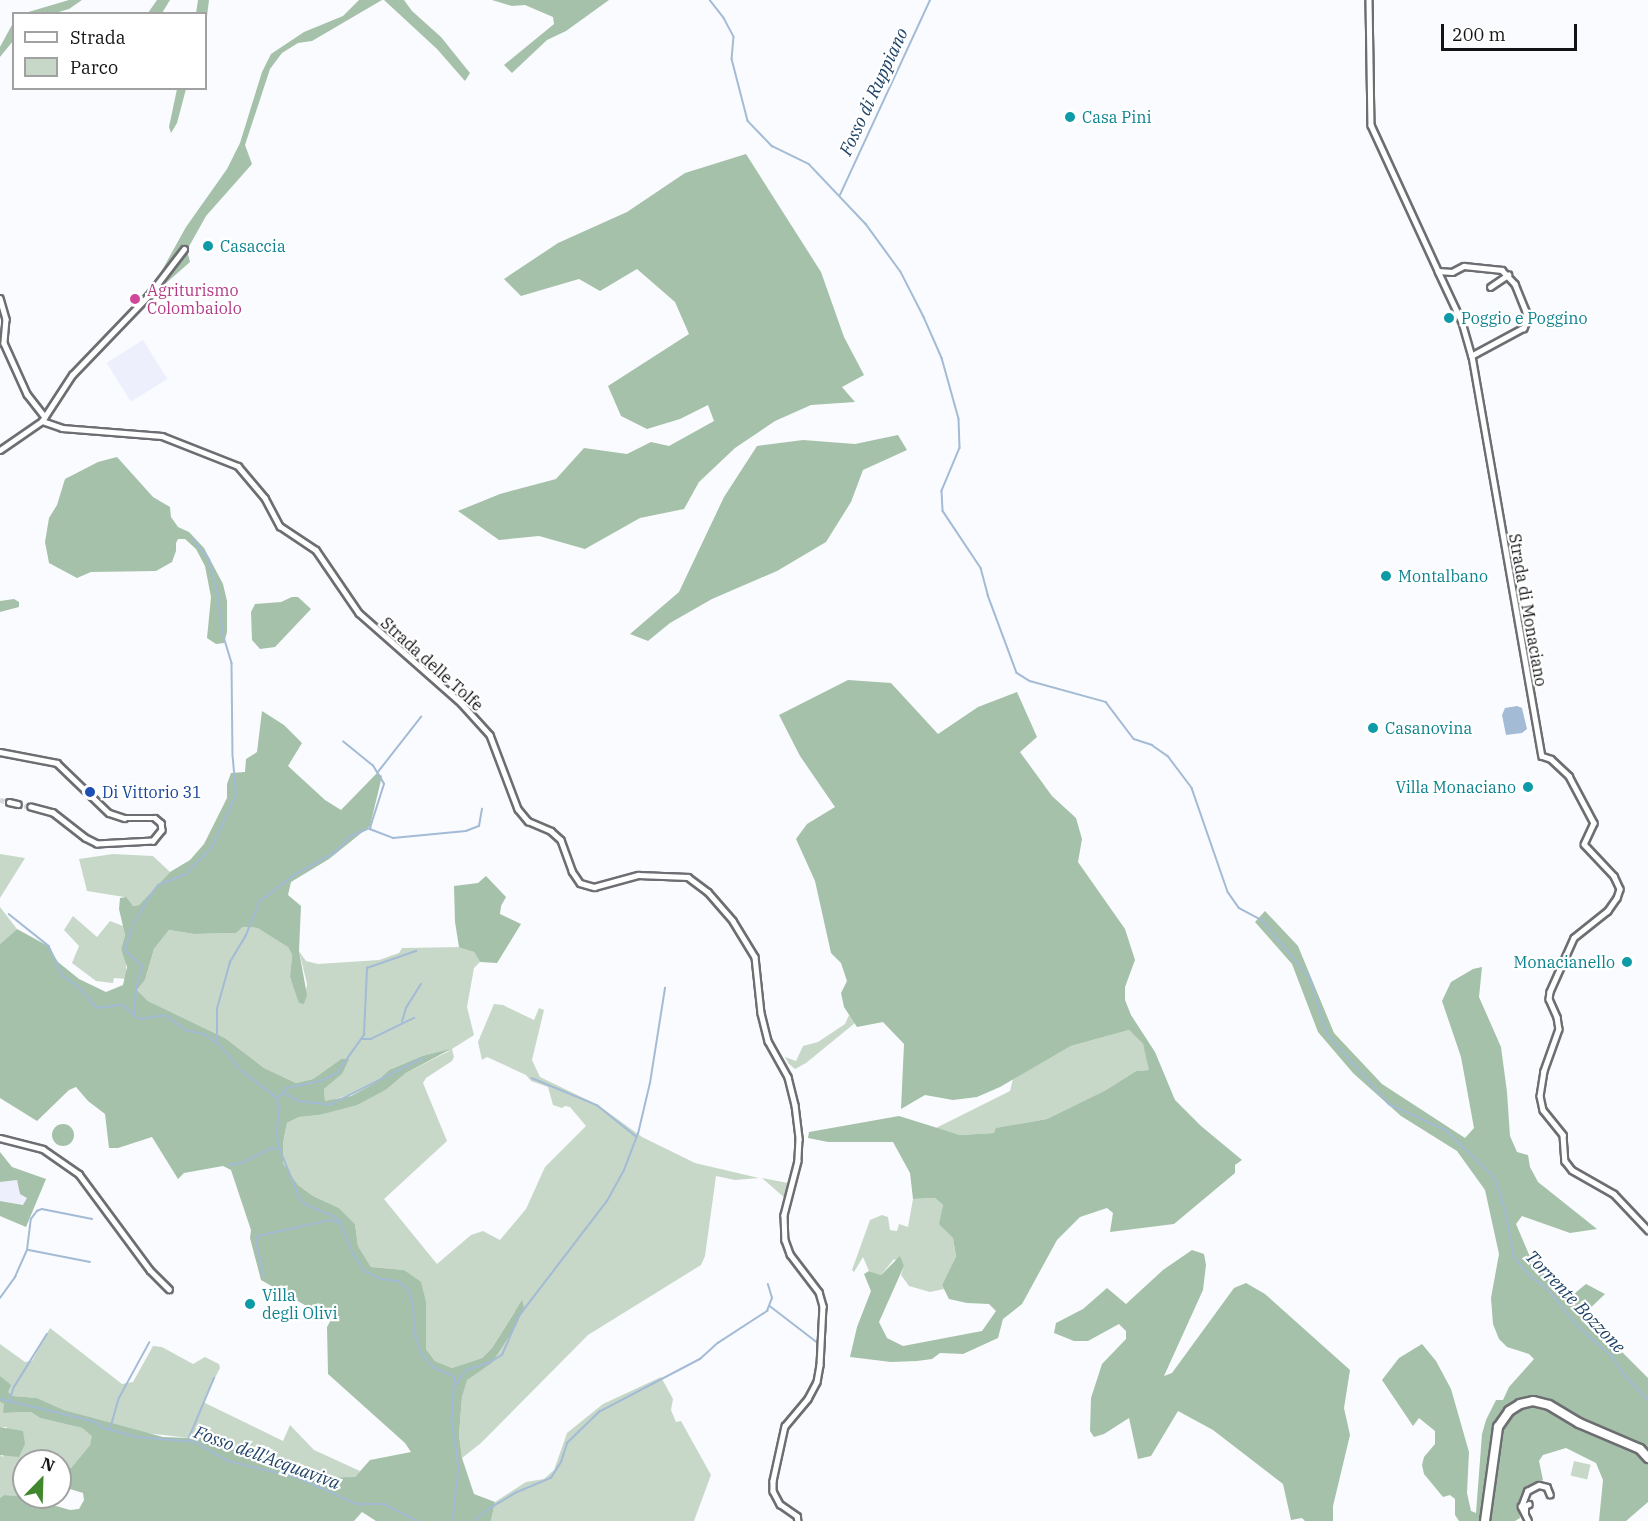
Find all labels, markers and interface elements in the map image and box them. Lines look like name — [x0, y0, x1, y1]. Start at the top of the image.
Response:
legend — [12, 12, 207, 90]
scale bar — [1444, 12, 1580, 50]
text: 200 m — [1452, 23, 1506, 46]
water label: Fosso di Ruppiano — [835, 25, 913, 159]
text: Strada — [70, 26, 126, 49]
text: Parco — [70, 56, 118, 79]
place label: Casa Pini — [1082, 107, 1152, 127]
marker: Casa Pini — [1063, 110, 1077, 124]
place label: Casaccia — [220, 236, 286, 256]
marker: Casaccia — [201, 239, 215, 253]
place label: Agriturismo Colombaiolo — [147, 280, 242, 318]
marker: Agriturismo Colombaiolo — [128, 292, 142, 306]
place label: Poggio e Poggino — [1461, 308, 1588, 328]
marker: Poggio e Poggino — [1442, 311, 1456, 325]
street label: Strada di Monaciano — [1505, 532, 1551, 688]
place label: Montalbano — [1398, 566, 1488, 586]
marker: Montalbano — [1379, 569, 1393, 583]
street label: Strada delle Tolfe — [377, 613, 487, 715]
place label: Casanovina — [1385, 718, 1472, 738]
marker: Casanovina — [1366, 721, 1380, 735]
place label: Villa Monaciano — [1395, 777, 1516, 797]
marker: Villa Monaciano — [1521, 780, 1535, 794]
place label: Di Vittorio 31 — [102, 782, 202, 802]
marker: Di Vittorio 31 — [83, 785, 97, 799]
place label: Monacianello — [1514, 952, 1615, 972]
marker: Monacianello — [1620, 955, 1634, 969]
water label: Torrente Bozzone — [1521, 1246, 1629, 1358]
place label: Villa degli Olivi — [262, 1285, 337, 1323]
marker: Villa degli Olivi — [243, 1297, 257, 1311]
water label: Fosso dell'Acquaviva — [191, 1422, 343, 1494]
north arrow — [12, 1449, 72, 1509]
text: N — [39, 1453, 58, 1476]

